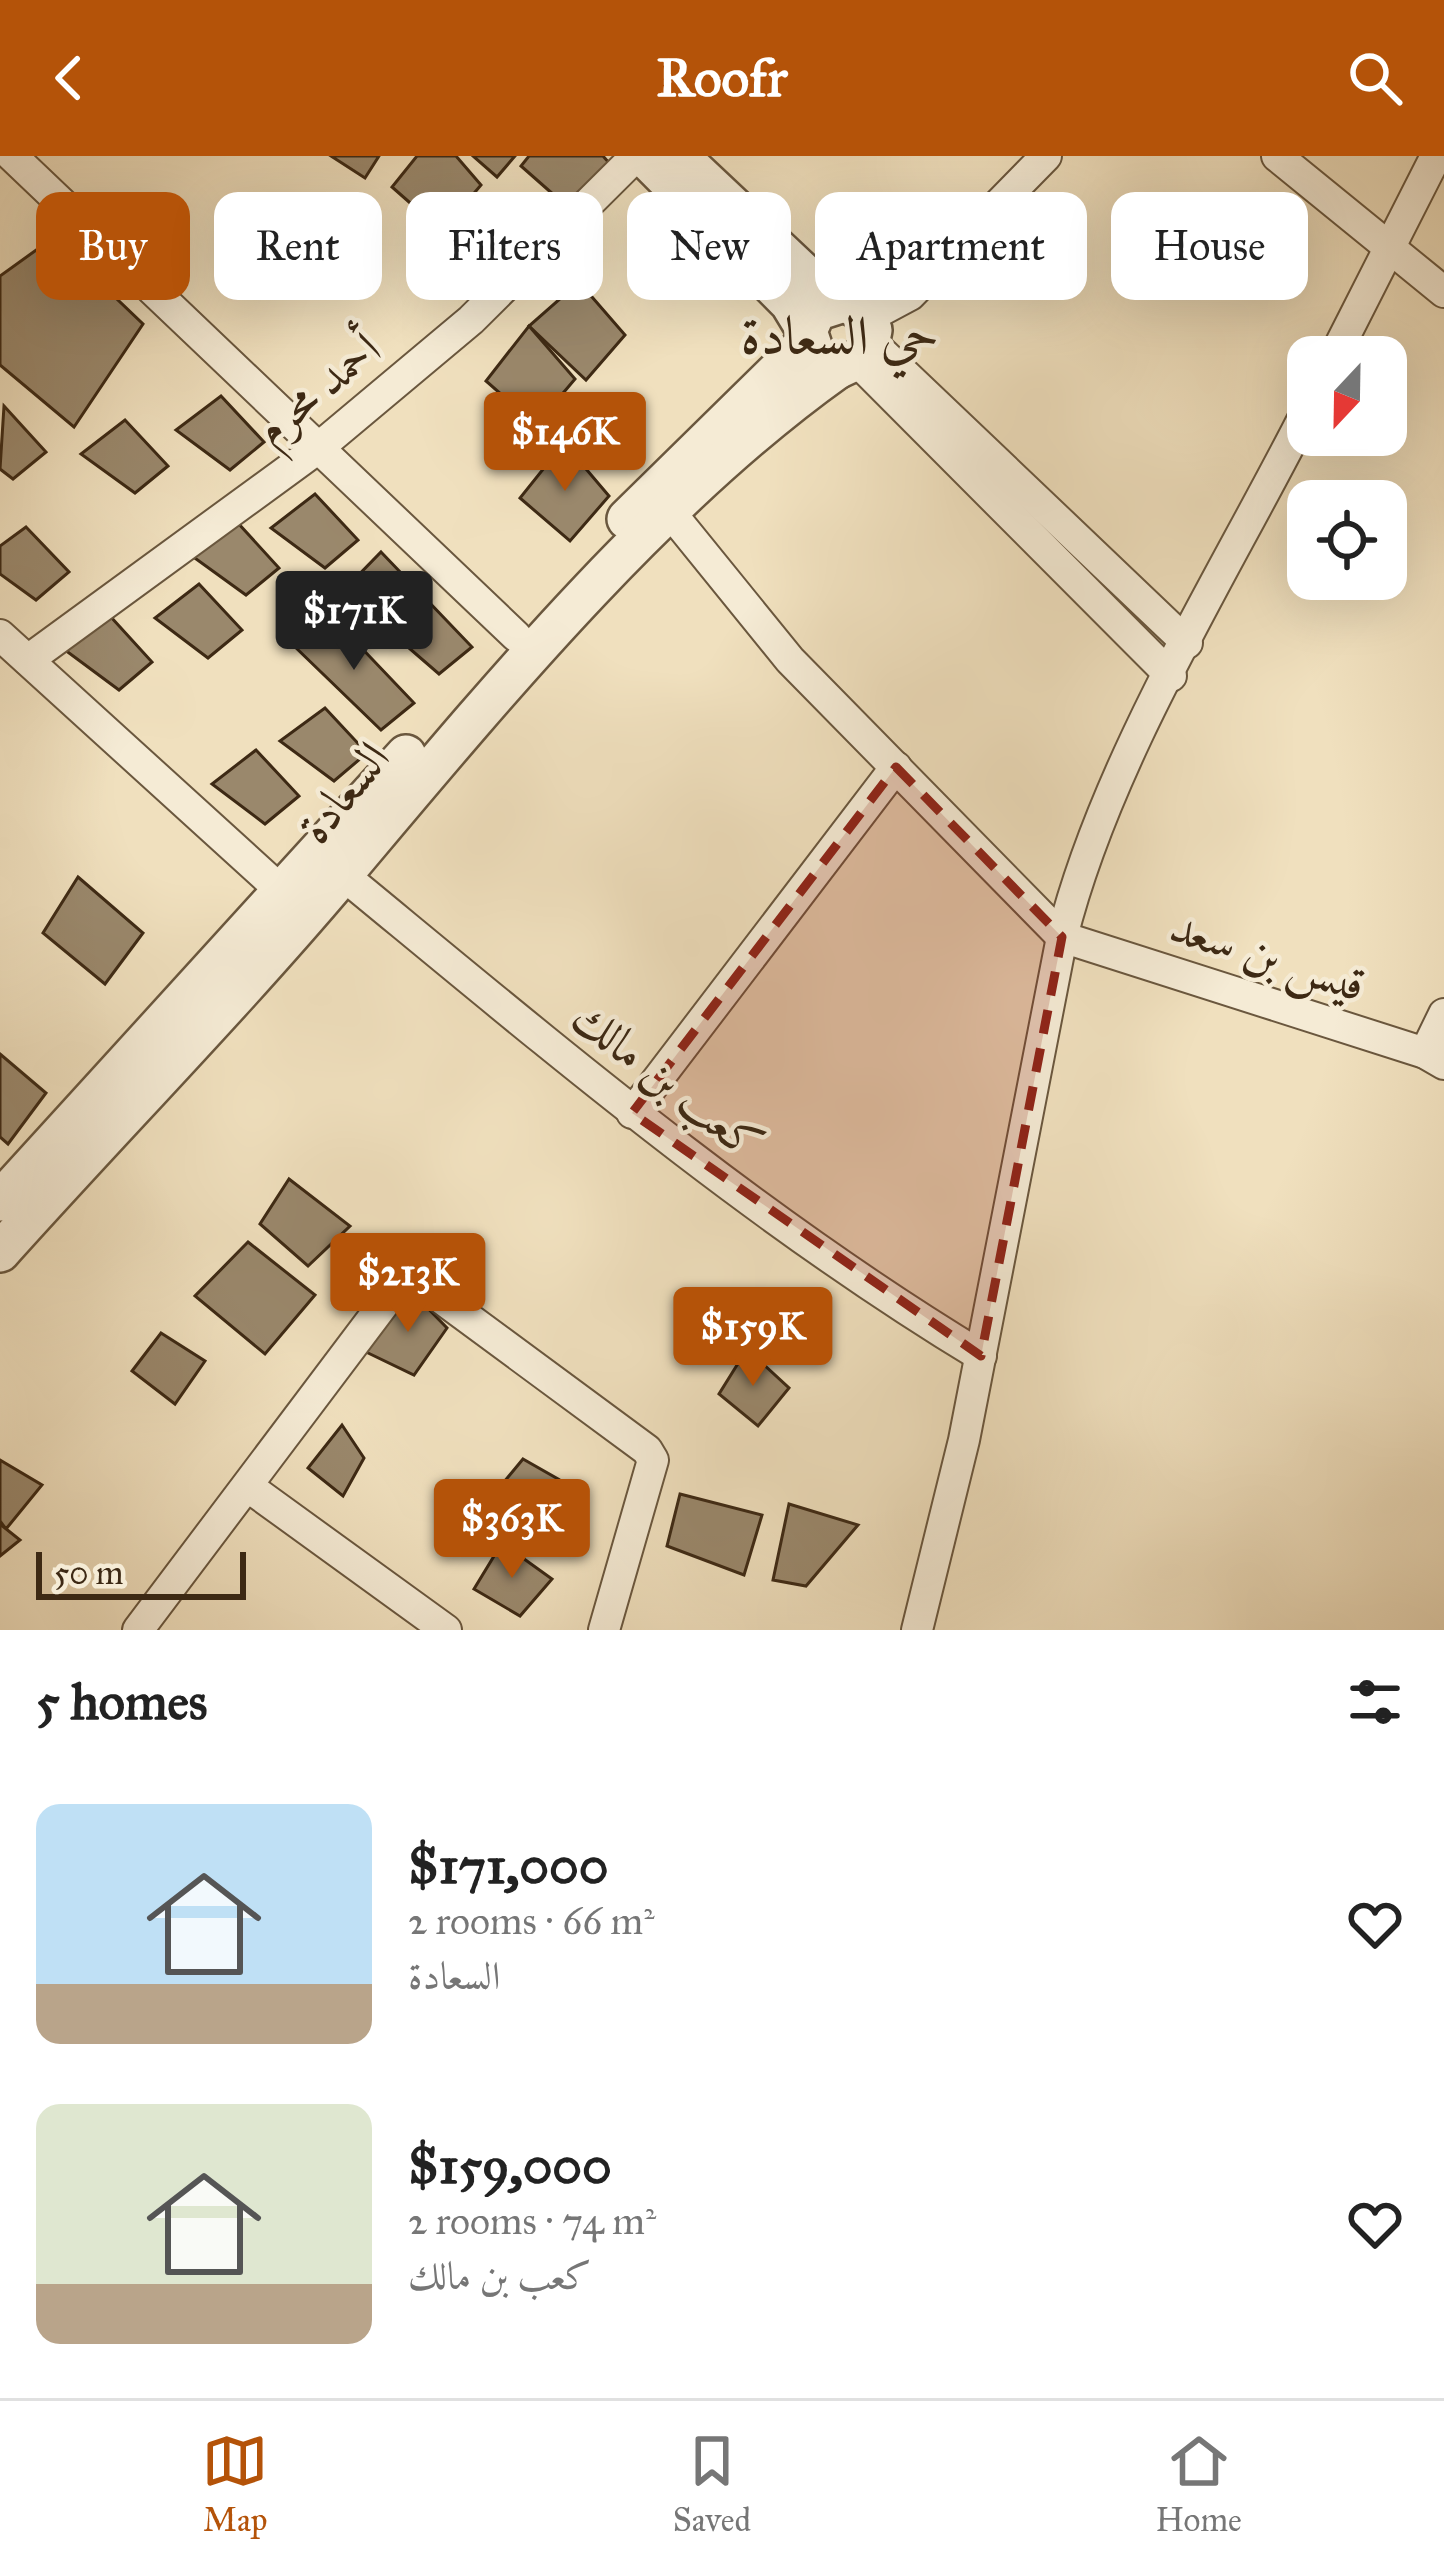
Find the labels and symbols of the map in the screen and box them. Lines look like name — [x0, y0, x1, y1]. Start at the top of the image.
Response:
district label: حي السعادة — [741, 303, 939, 379]
street label: أحمد محرم — [239, 316, 400, 466]
north arrow — [1287, 336, 1407, 456]
pin: $146K — [481, 392, 649, 494]
pin: $171K — [270, 571, 438, 673]
street label: السعادة — [284, 729, 402, 855]
street label: قيس بن سعد — [1162, 896, 1373, 1018]
street label: كعب بن مالك — [560, 987, 775, 1174]
pin: $213K — [324, 1233, 492, 1335]
pin: $159K — [669, 1287, 837, 1389]
pin: $363K — [428, 1479, 596, 1581]
scale bar — [36, 1546, 246, 1599]

